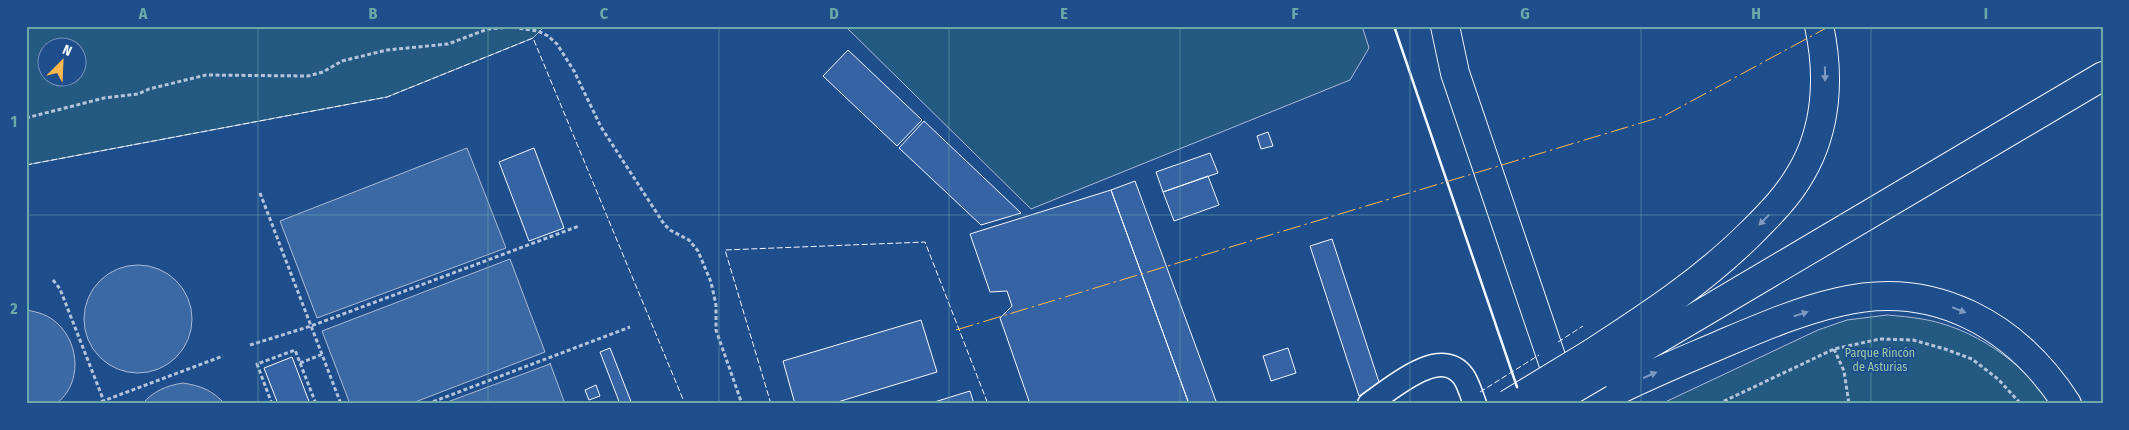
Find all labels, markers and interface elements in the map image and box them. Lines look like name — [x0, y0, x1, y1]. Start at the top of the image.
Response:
text: A — [138, 4, 148, 23]
text: B — [369, 4, 378, 23]
text: C — [600, 4, 609, 23]
text: D — [829, 4, 839, 23]
text: E — [1060, 4, 1068, 23]
text: F — [1291, 4, 1299, 23]
text: G — [1520, 4, 1530, 23]
text: H — [1751, 4, 1761, 23]
text: I — [1984, 4, 1988, 23]
north arrow — [38, 38, 88, 88]
text: N — [60, 41, 74, 60]
one-way arrow — [1821, 67, 1829, 83]
text: 1 — [11, 112, 17, 131]
one-way arrow — [1758, 213, 1770, 225]
text: 2 — [9, 299, 18, 318]
one-way arrow — [1952, 306, 1967, 314]
one-way arrow — [1794, 309, 1809, 317]
park label: Parque Rincón de Asturias — [1845, 346, 1915, 374]
one-way arrow — [1643, 370, 1658, 379]

